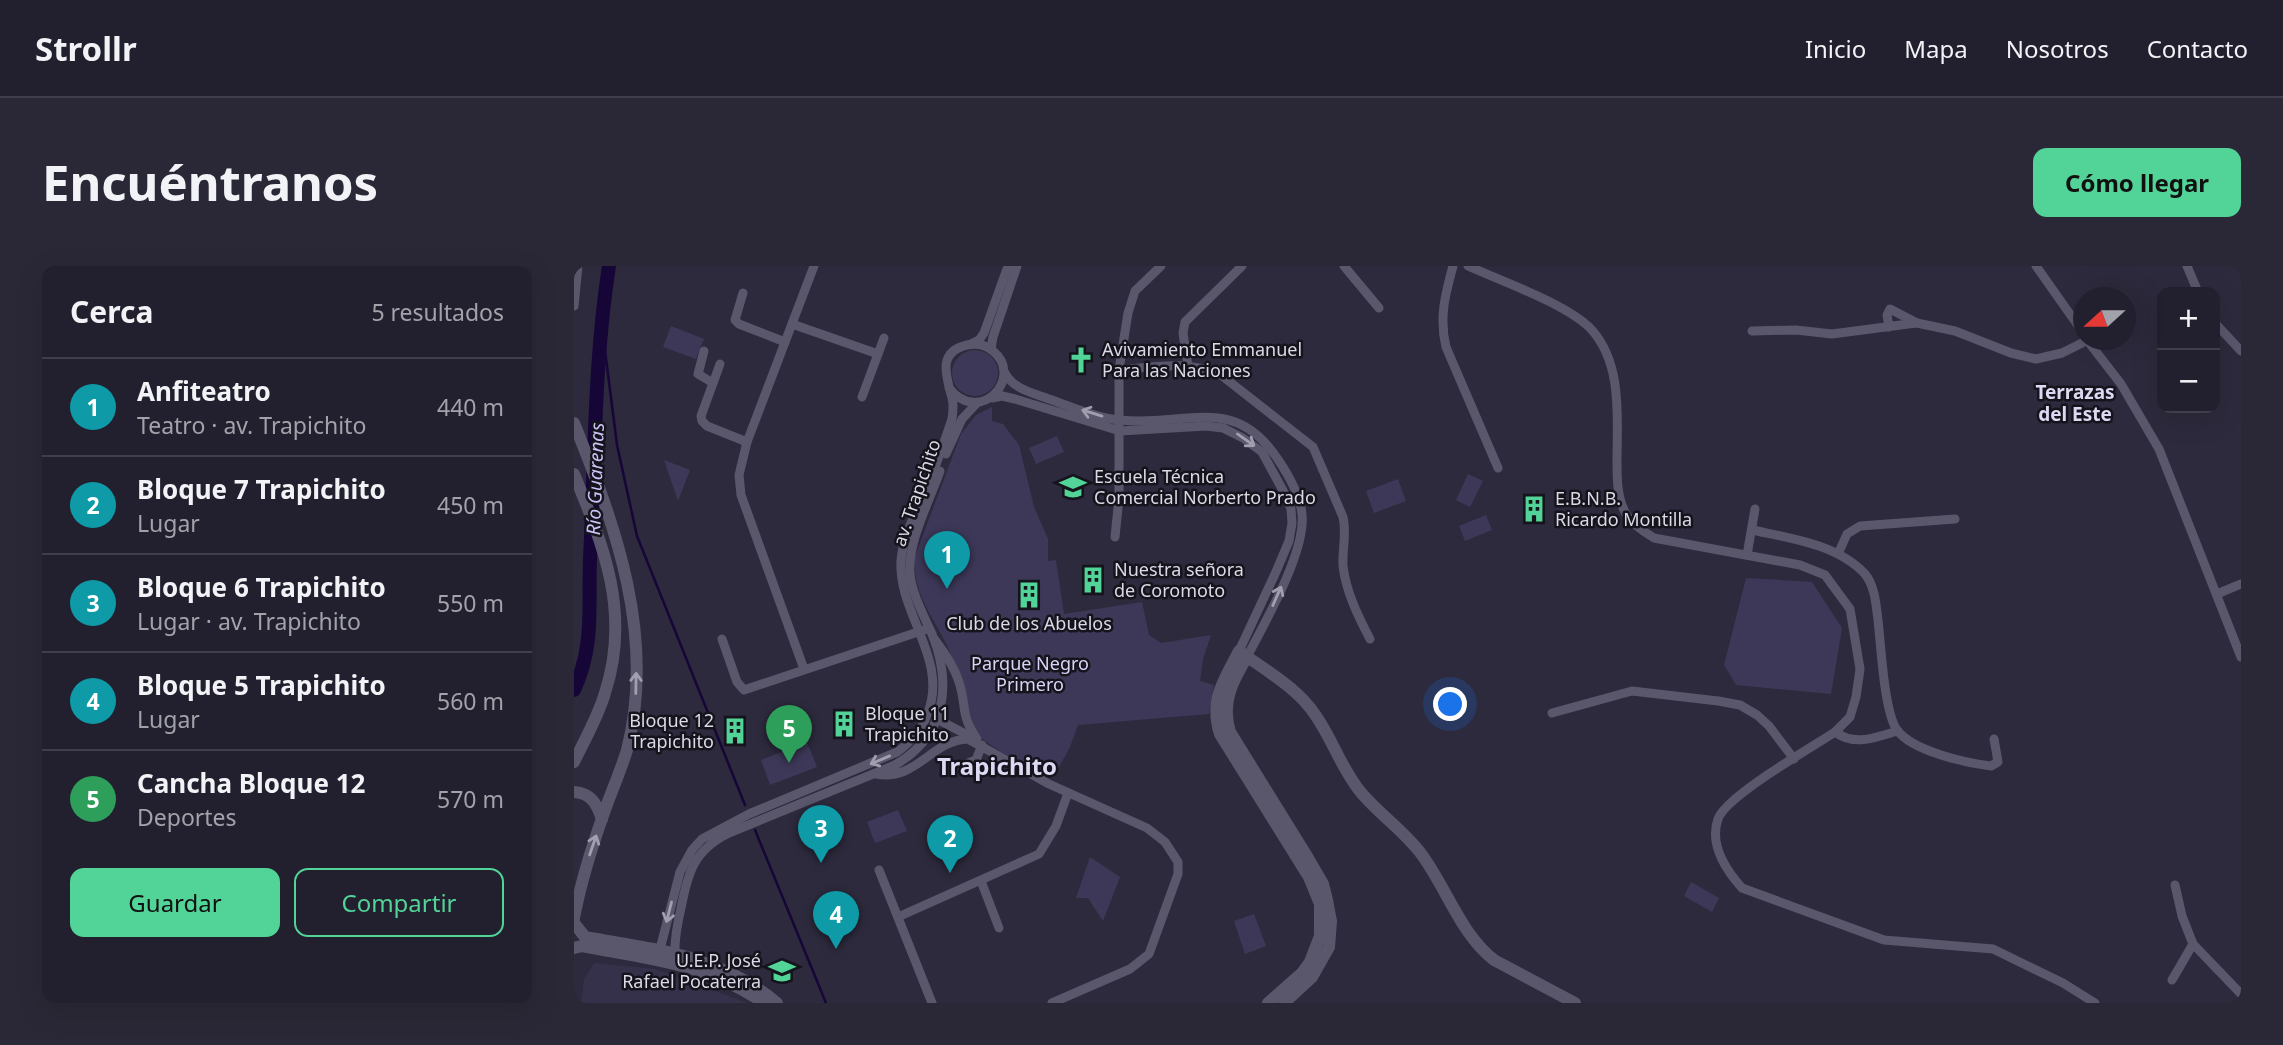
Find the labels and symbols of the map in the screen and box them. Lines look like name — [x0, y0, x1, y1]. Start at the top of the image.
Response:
north arrow — [2073, 287, 2136, 350]
place label: Avivamiento Emmanuel Para las Naciones — [1102, 337, 1302, 382]
church icon: Avivamiento Emmanuel Para las Naciones — [1066, 345, 1096, 375]
district label: Terrazas del Este — [2035, 379, 2115, 427]
one-way arrow — [1081, 405, 1103, 418]
water label: Río Guarenas — [580, 422, 610, 536]
one-way arrow — [1236, 433, 1255, 447]
street label: av. Trapichito — [887, 436, 946, 549]
place label: Escuela Técnica Comercial Norberto Prado — [1094, 464, 1316, 509]
school or university icon: Escuela Técnica Comercial Norberto Prado — [1058, 472, 1088, 502]
place label: E.B.N.B. Ricardo Montilla — [1555, 486, 1692, 531]
building icon: E.B.N.B. Ricardo Montilla — [1519, 494, 1549, 524]
pin: 1 — [924, 531, 970, 589]
place label: Nuestra señora de Coromoto — [1114, 557, 1244, 602]
building icon: Nuestra señora de Coromoto — [1078, 565, 1108, 595]
building icon: Club de los Abuelos — [1014, 580, 1044, 610]
one-way arrow — [1271, 585, 1284, 607]
place label: Club de los Abuelos — [946, 611, 1112, 635]
park label: Parque Negro Primero — [971, 651, 1089, 696]
one-way arrow — [629, 671, 643, 694]
your location — [1433, 687, 1467, 721]
place label: Bloque 11 Trapichito — [865, 701, 950, 746]
pin: 5 — [766, 705, 812, 763]
place label: Bloque 12 Trapichito — [629, 708, 714, 753]
building icon: Bloque 11 Trapichito — [829, 709, 859, 739]
building icon: Bloque 12 Trapichito — [720, 716, 750, 746]
district label: Trapichito — [937, 749, 1057, 782]
one-way arrow — [870, 754, 891, 767]
pin: 3 — [798, 805, 844, 863]
pin: 2 — [927, 815, 973, 873]
one-way arrow — [588, 834, 600, 856]
pin: 4 — [813, 891, 859, 949]
one-way arrow — [662, 900, 675, 923]
place label: U.E.P. José Rafael Pocaterra — [622, 948, 761, 993]
school or university icon: U.E.P. José Rafael Pocaterra — [767, 956, 797, 986]

